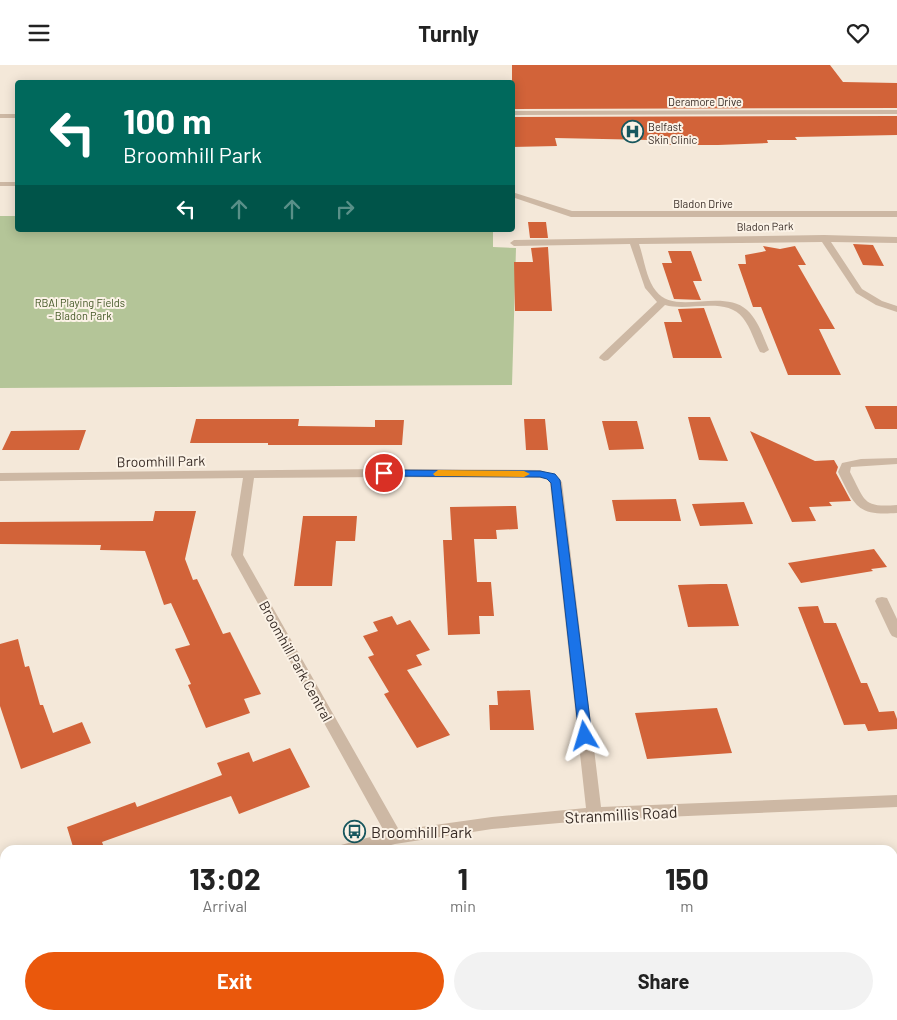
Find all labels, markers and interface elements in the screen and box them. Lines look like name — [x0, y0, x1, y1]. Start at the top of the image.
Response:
icon: menu — [25, 19, 53, 47]
icon: heart — [844, 19, 872, 47]
text: Turnly — [418, 20, 479, 46]
street label: Deramore Drive — [668, 95, 742, 108]
text: 100 m — [123, 99, 212, 141]
icon: left — [40, 100, 105, 165]
hospital icon: Belfast Skin Clinic — [620, 120, 644, 144]
place label: Belfast Skin Clinic — [648, 120, 698, 146]
text: Broomhill Park — [123, 141, 262, 167]
icon: left — [172, 195, 200, 223]
icon: ahead — [225, 195, 253, 223]
icon: ahead — [278, 195, 306, 223]
icon: right — [331, 195, 359, 223]
street label: Bladon Drive — [673, 197, 733, 210]
street label: Bladon Park — [736, 219, 794, 233]
park label: RBAI Playing Fields - Bladon Park — [35, 296, 125, 322]
street label: Broomhill Park — [117, 452, 205, 470]
pin — [363, 452, 405, 494]
icon: arrive — [370, 459, 398, 487]
street label: Broomhill Park Central — [256, 598, 336, 724]
position arrow — [558, 709, 610, 761]
street label: Stranmillis Road — [564, 802, 678, 826]
bus stop icon: Broomhill Park — [343, 819, 367, 843]
place label: Broomhill Park — [371, 822, 472, 841]
text: 13:02 — [189, 860, 261, 896]
text: 1 — [458, 860, 468, 896]
text: 150 — [665, 860, 709, 896]
text: Arrival — [203, 896, 247, 915]
text: min — [450, 896, 476, 915]
text: m — [680, 896, 694, 915]
button: Exit — [25, 952, 444, 1010]
button: Share — [454, 952, 873, 1010]

